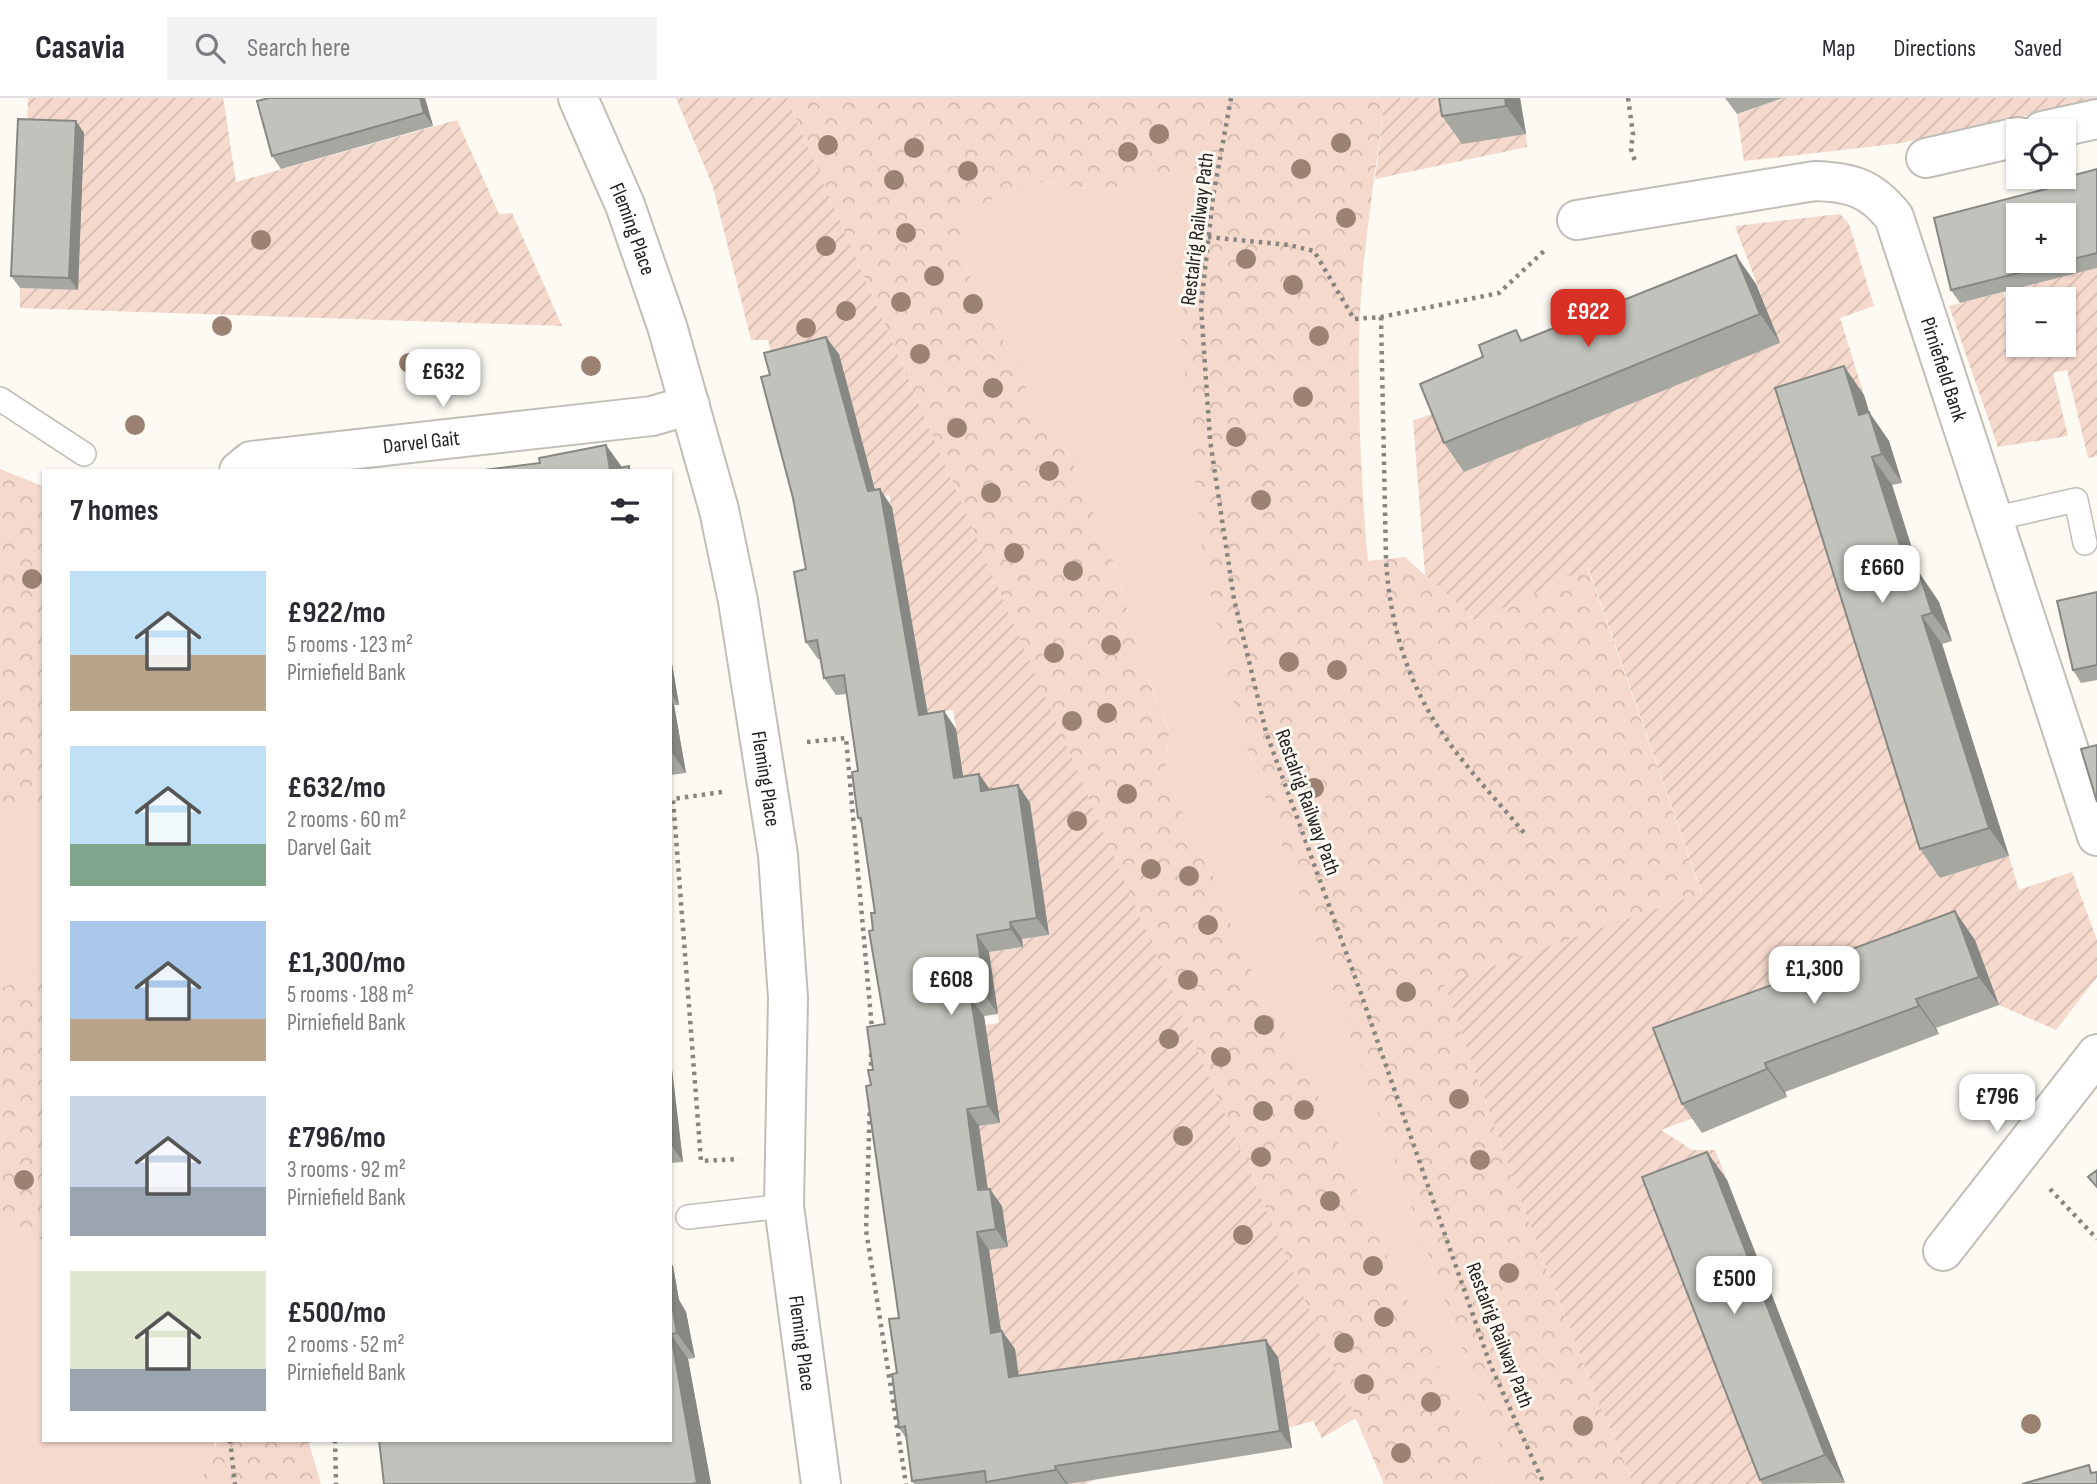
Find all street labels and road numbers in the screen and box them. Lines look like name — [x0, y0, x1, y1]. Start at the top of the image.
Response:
street label: Restalrig Railway Path — [1176, 151, 1219, 307]
street label: Fleming Place — [604, 179, 660, 278]
street label: Pirniefield Bank — [1915, 314, 1972, 425]
street label: Darvel Gait — [382, 426, 461, 459]
street label: Restalrig Railway Path — [1270, 726, 1346, 879]
street label: Fleming Place — [746, 729, 785, 828]
street label: Restalrig Railway Path — [1460, 1259, 1539, 1411]
street label: Fleming Place — [783, 1294, 820, 1393]

